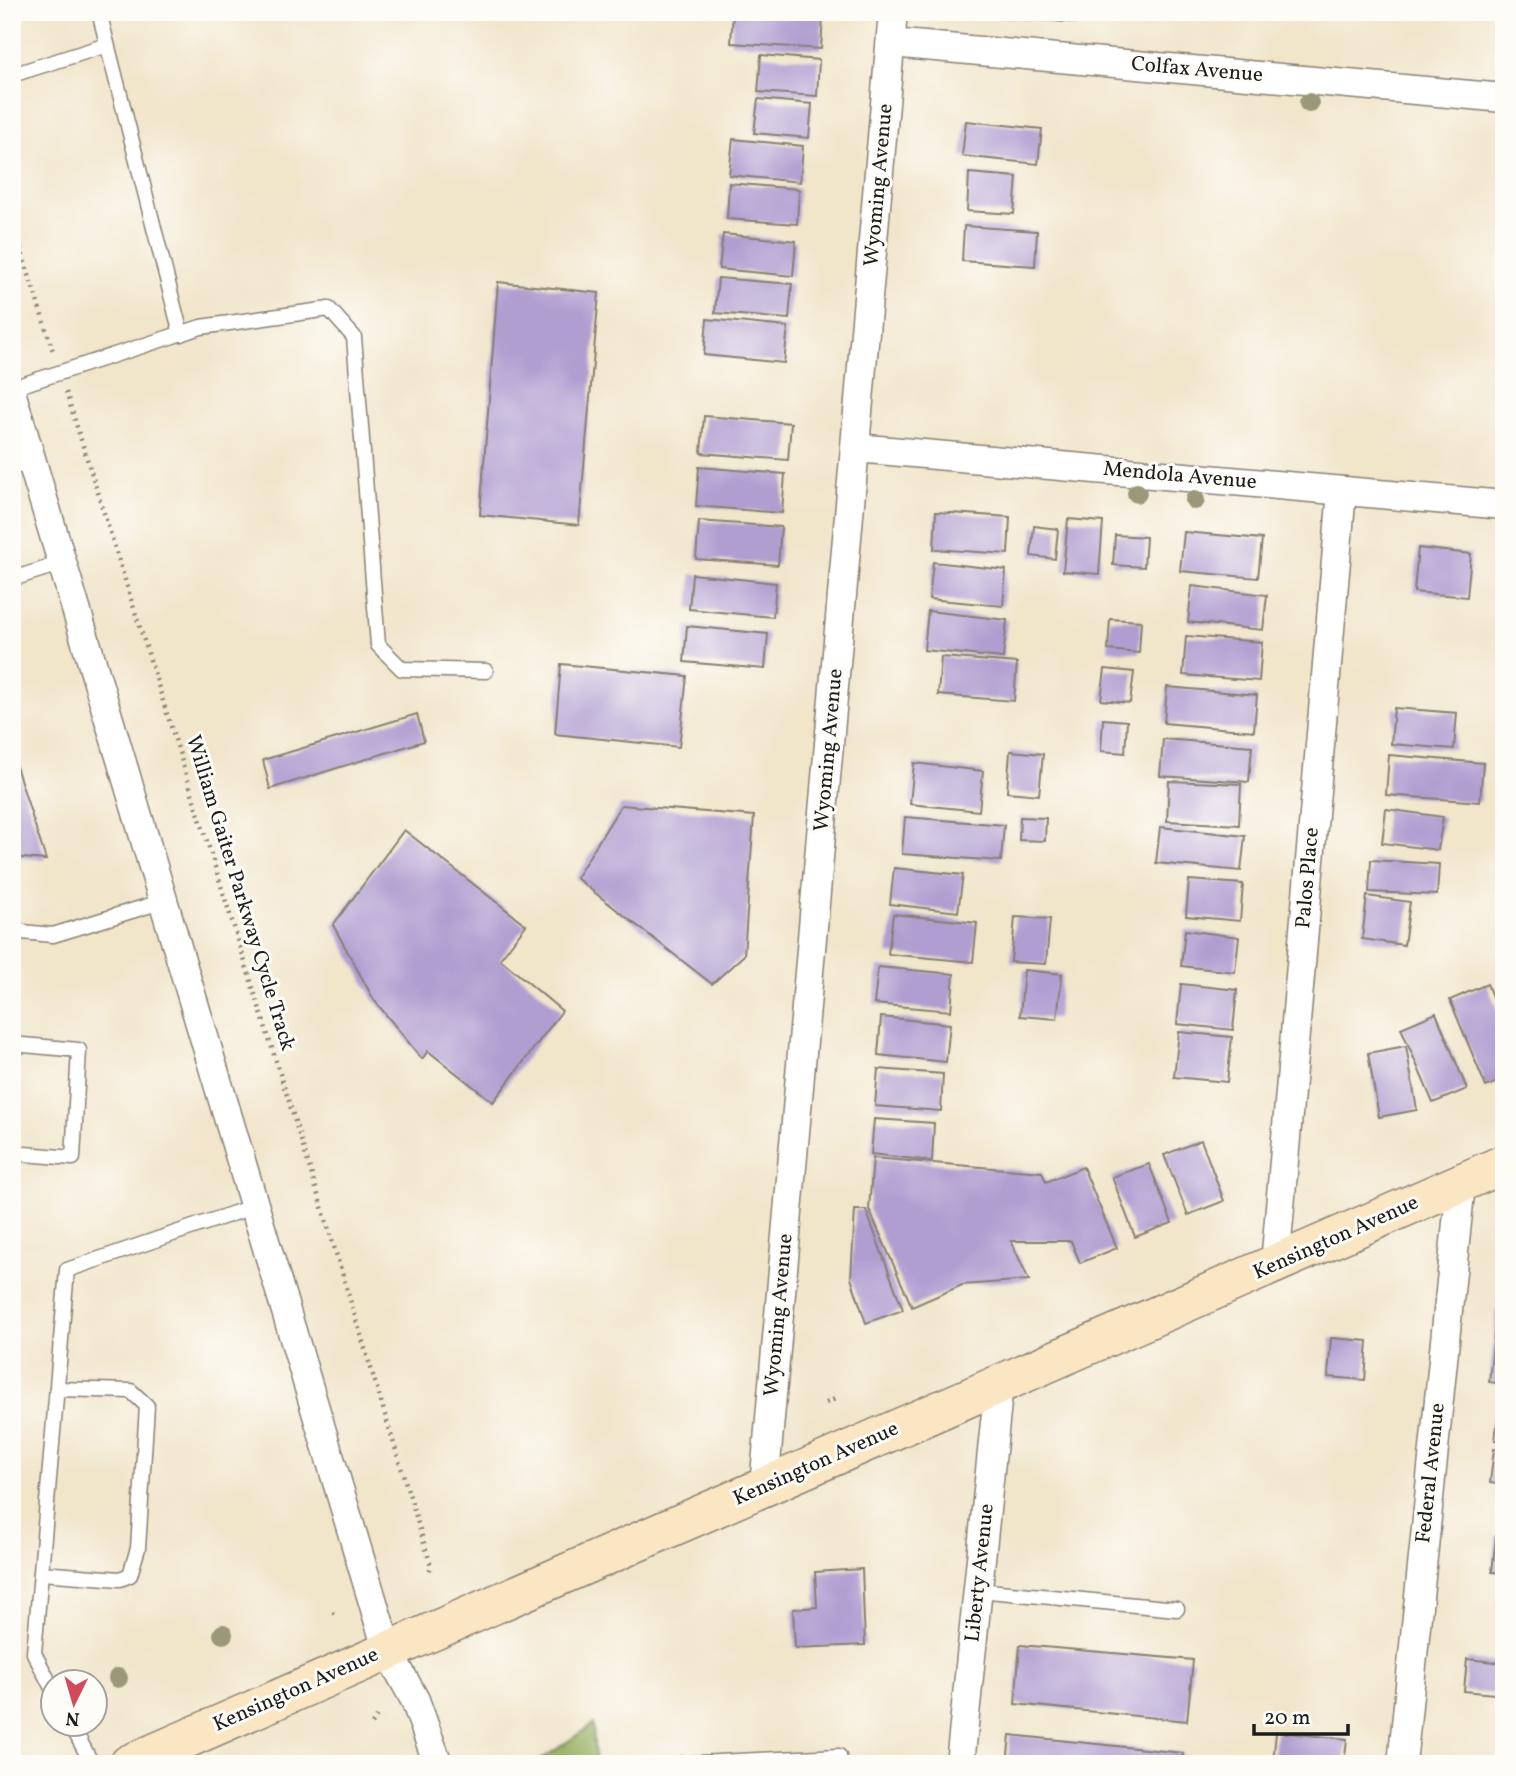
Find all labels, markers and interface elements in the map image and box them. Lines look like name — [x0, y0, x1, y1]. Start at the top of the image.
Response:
street label: Colfax Avenue — [1130, 50, 1264, 90]
street label: Wyoming Avenue — [857, 102, 901, 268]
street label: Mendola Avenue — [1102, 455, 1258, 497]
street label: Wyoming Avenue — [807, 667, 851, 833]
street label: William Gaiter Parkway Cycle Track — [178, 732, 302, 1055]
street label: Palos Place — [1289, 826, 1327, 930]
street label: Kensington Avenue — [1249, 1188, 1423, 1287]
street label: Wyoming Avenue — [757, 1232, 801, 1398]
street label: Federal Avenue — [1409, 1401, 1453, 1545]
street label: Kensington Avenue — [729, 1414, 903, 1513]
street label: Liberty Avenue — [958, 1502, 1002, 1644]
street label: Kensington Avenue — [209, 1640, 383, 1739]
north arrow — [38, 1668, 108, 1738]
scale bar — [1254, 1692, 1348, 1736]
text: N — [64, 1704, 81, 1731]
text: 20 m — [1264, 1704, 1310, 1733]

